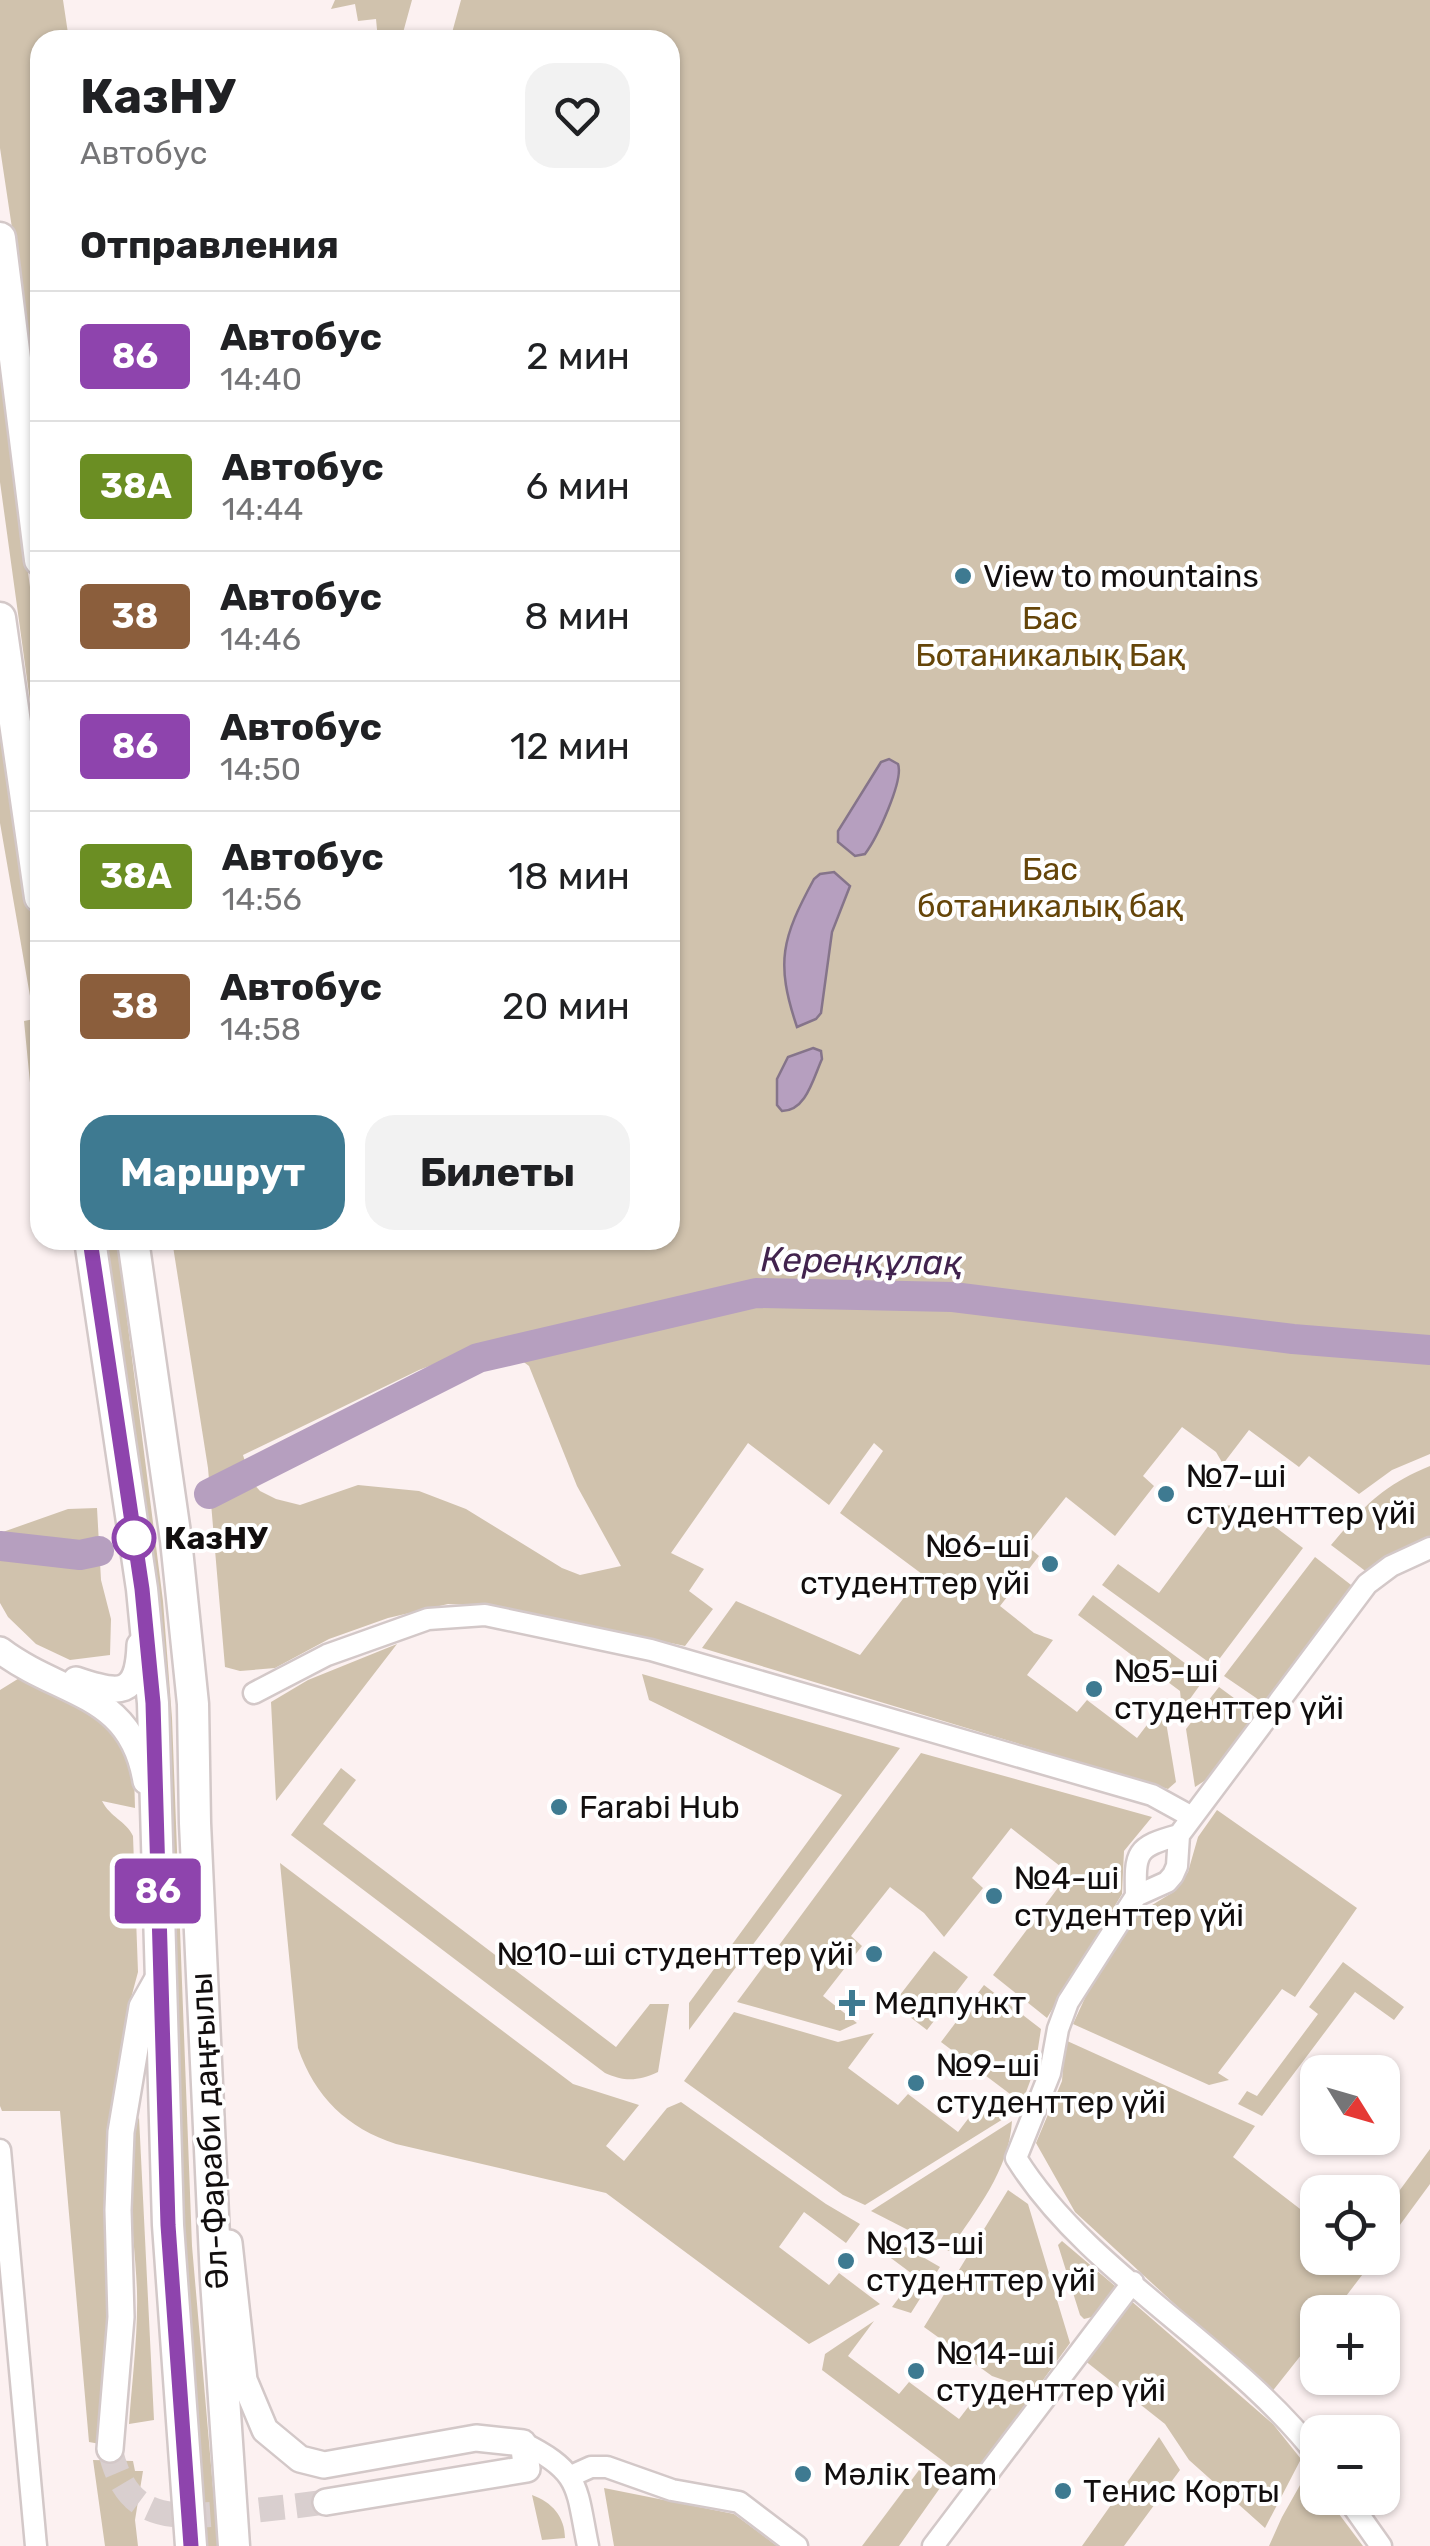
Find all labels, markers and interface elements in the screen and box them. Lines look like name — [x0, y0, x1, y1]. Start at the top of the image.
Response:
button: heart — [525, 63, 630, 168]
text: КазНУ — [80, 68, 236, 125]
text: Автобус — [80, 134, 207, 172]
text: Отправления — [80, 222, 339, 268]
text: Автобус — [220, 314, 382, 360]
text: 2 мин — [526, 333, 630, 379]
text: 86 — [112, 335, 158, 377]
text: 14:40 — [220, 360, 302, 398]
text: Автобус — [222, 444, 384, 490]
text: 6 мин — [526, 463, 630, 509]
text: 38А — [100, 465, 172, 507]
text: 14:44 — [222, 490, 303, 528]
place label: View to mountains — [983, 557, 1259, 595]
marker: View to mountains — [952, 565, 974, 587]
text: Автобус — [220, 574, 382, 620]
text: 8 мин — [524, 593, 630, 639]
text: 38 — [112, 595, 158, 637]
park label: Бас Ботаникалық Бақ — [915, 599, 1185, 674]
text: 14:46 — [220, 620, 301, 658]
text: Автобус — [220, 704, 382, 750]
text: 12 мин — [510, 723, 630, 769]
text: 86 — [112, 725, 158, 767]
text: 14:50 — [220, 750, 301, 788]
text: Автобус — [222, 834, 384, 880]
park label: Бас ботаникалық бақ — [917, 850, 1183, 925]
text: 18 мин — [508, 853, 630, 899]
text: 38А — [100, 855, 172, 897]
text: 14:56 — [222, 880, 302, 918]
text: Автобус — [220, 964, 382, 1010]
text: 20 мин — [502, 983, 630, 1029]
text: 38 — [112, 985, 158, 1027]
text: 14:58 — [220, 1010, 301, 1048]
button: Маршрут — [80, 1115, 345, 1230]
button: Билеты — [365, 1115, 630, 1230]
water label: Кереңқұлақ — [760, 1238, 964, 1284]
place label: №7-ші студенттер үйі — [1186, 1457, 1416, 1532]
marker: №7-ші студенттер үйі — [1155, 1483, 1177, 1505]
marker: КазНУ — [113, 1517, 155, 1559]
place label: КазНУ — [164, 1519, 268, 1557]
place label: №6-ші студенттер үйі — [800, 1527, 1030, 1602]
marker: №6-ші студенттер үйі — [1039, 1553, 1061, 1575]
place label: №5-ші студенттер үйі — [1114, 1652, 1344, 1727]
marker: №5-ші студенттер үйі — [1083, 1678, 1105, 1700]
place label: Farabi Hub — [579, 1788, 740, 1826]
marker: Farabi Hub — [548, 1796, 570, 1818]
line badge: 86 — [113, 1858, 203, 1924]
place label: №4-ші студенттер үйі — [1014, 1859, 1244, 1934]
text: 86 — [135, 1870, 181, 1912]
marker: №4-ші студенттер үйі — [983, 1885, 1005, 1907]
place label: №10-ші студенттер үйі — [497, 1935, 854, 1973]
marker: №10-ші студенттер үйі — [863, 1943, 885, 1965]
street label: Әл-Фараби даңғылы — [182, 1972, 236, 2290]
place label: Медпункт — [874, 1984, 1026, 2022]
marker: Медпункт — [839, 1990, 865, 2016]
place label: №9-ші студенттер үйі — [936, 2046, 1166, 2121]
north arrow — [1300, 2055, 1400, 2155]
map controls — [1300, 2055, 1400, 2515]
marker: №9-ші студенттер үйі — [905, 2072, 927, 2094]
button: locate — [1300, 2175, 1400, 2275]
place label: №13-ші студенттер үйі — [866, 2224, 1096, 2299]
marker: №13-ші студенттер үйі — [835, 2250, 857, 2272]
button: + — [1300, 2295, 1400, 2395]
place label: №14-ші студенттер үйі — [936, 2334, 1166, 2409]
marker: №14-ші студенттер үйі — [905, 2360, 927, 2382]
button: − — [1300, 2415, 1400, 2515]
place label: Мәлік Team — [823, 2455, 997, 2493]
marker: Мәлік Team — [792, 2463, 814, 2485]
place label: Тенис Корты — [1083, 2472, 1280, 2510]
marker: Тенис Корты — [1052, 2480, 1074, 2502]

